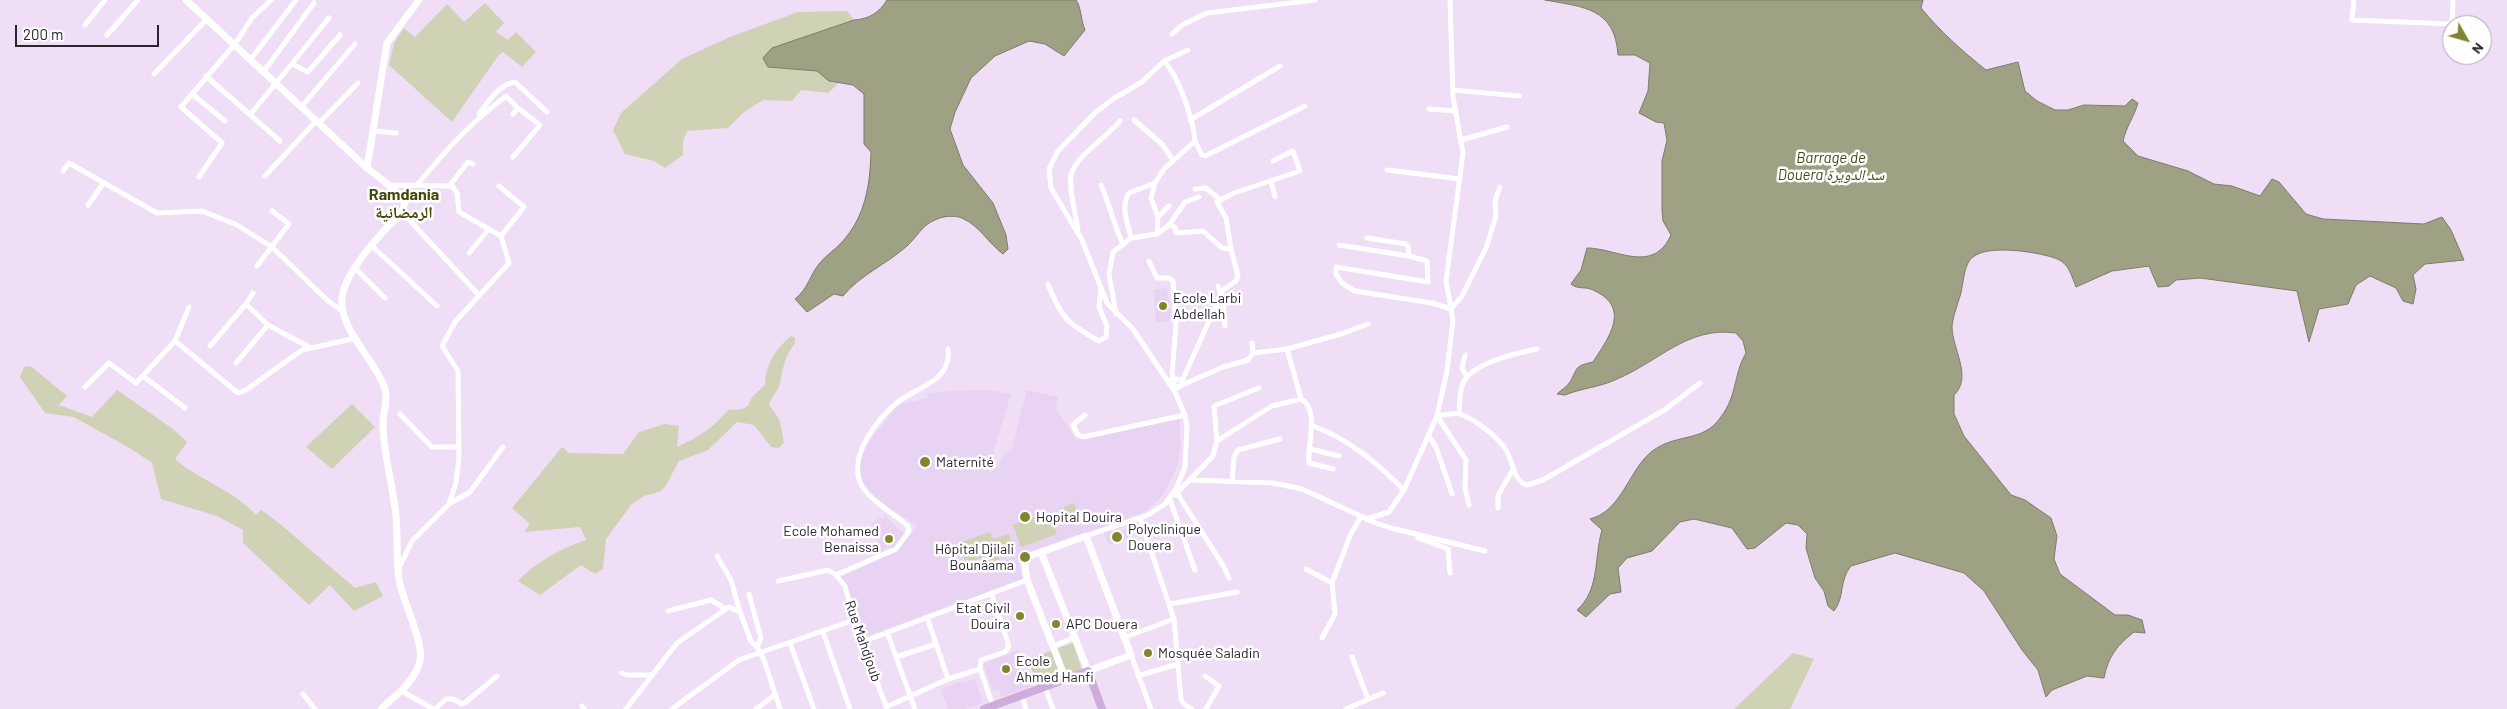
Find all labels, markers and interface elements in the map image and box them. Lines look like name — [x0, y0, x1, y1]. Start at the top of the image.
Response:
scale bar — [18, 15, 161, 47]
north arrow — [2442, 15, 2492, 65]
text: 200 m — [23, 25, 63, 43]
text: N — [2469, 40, 2488, 58]
water label: Barrage de Douera سد الدويرة — [1778, 149, 1884, 184]
district label: Ramdania الرمضانية — [369, 185, 439, 223]
place label: Ecole Larbi Abdellah — [1173, 290, 1241, 322]
marker: Ecole Larbi Abdellah — [1157, 300, 1169, 312]
place label: Maternité — [936, 454, 994, 470]
marker: Maternité — [918, 455, 932, 469]
place label: Hopital Douira — [1036, 509, 1122, 525]
marker: Hopital Douira — [1018, 510, 1032, 524]
place label: Polyclinique Douera — [1128, 521, 1201, 554]
place label: Ecole Mohamed Benaissa — [783, 523, 879, 556]
marker: Polyclinique Douera — [1110, 530, 1124, 544]
marker: Ecole Mohamed Benaissa — [883, 533, 895, 545]
place label: Hôpital Djilali Bounâama — [935, 541, 1014, 574]
marker: Hôpital Djilali Bounâama — [1018, 550, 1032, 564]
street label: Rue Mahdjoub — [841, 598, 885, 684]
place label: Etat Civil Douira — [956, 600, 1010, 632]
marker: Etat Civil Douira — [1014, 610, 1026, 622]
place label: APC Douera — [1066, 616, 1138, 632]
marker: APC Douera — [1050, 618, 1062, 630]
place label: Mosquée Saladin — [1158, 645, 1260, 661]
marker: Mosquée Saladin — [1142, 647, 1154, 659]
place label: Ecole Ahmed Hanfi — [1016, 653, 1094, 686]
marker: Ecole Ahmed Hanfi — [1000, 663, 1012, 675]

